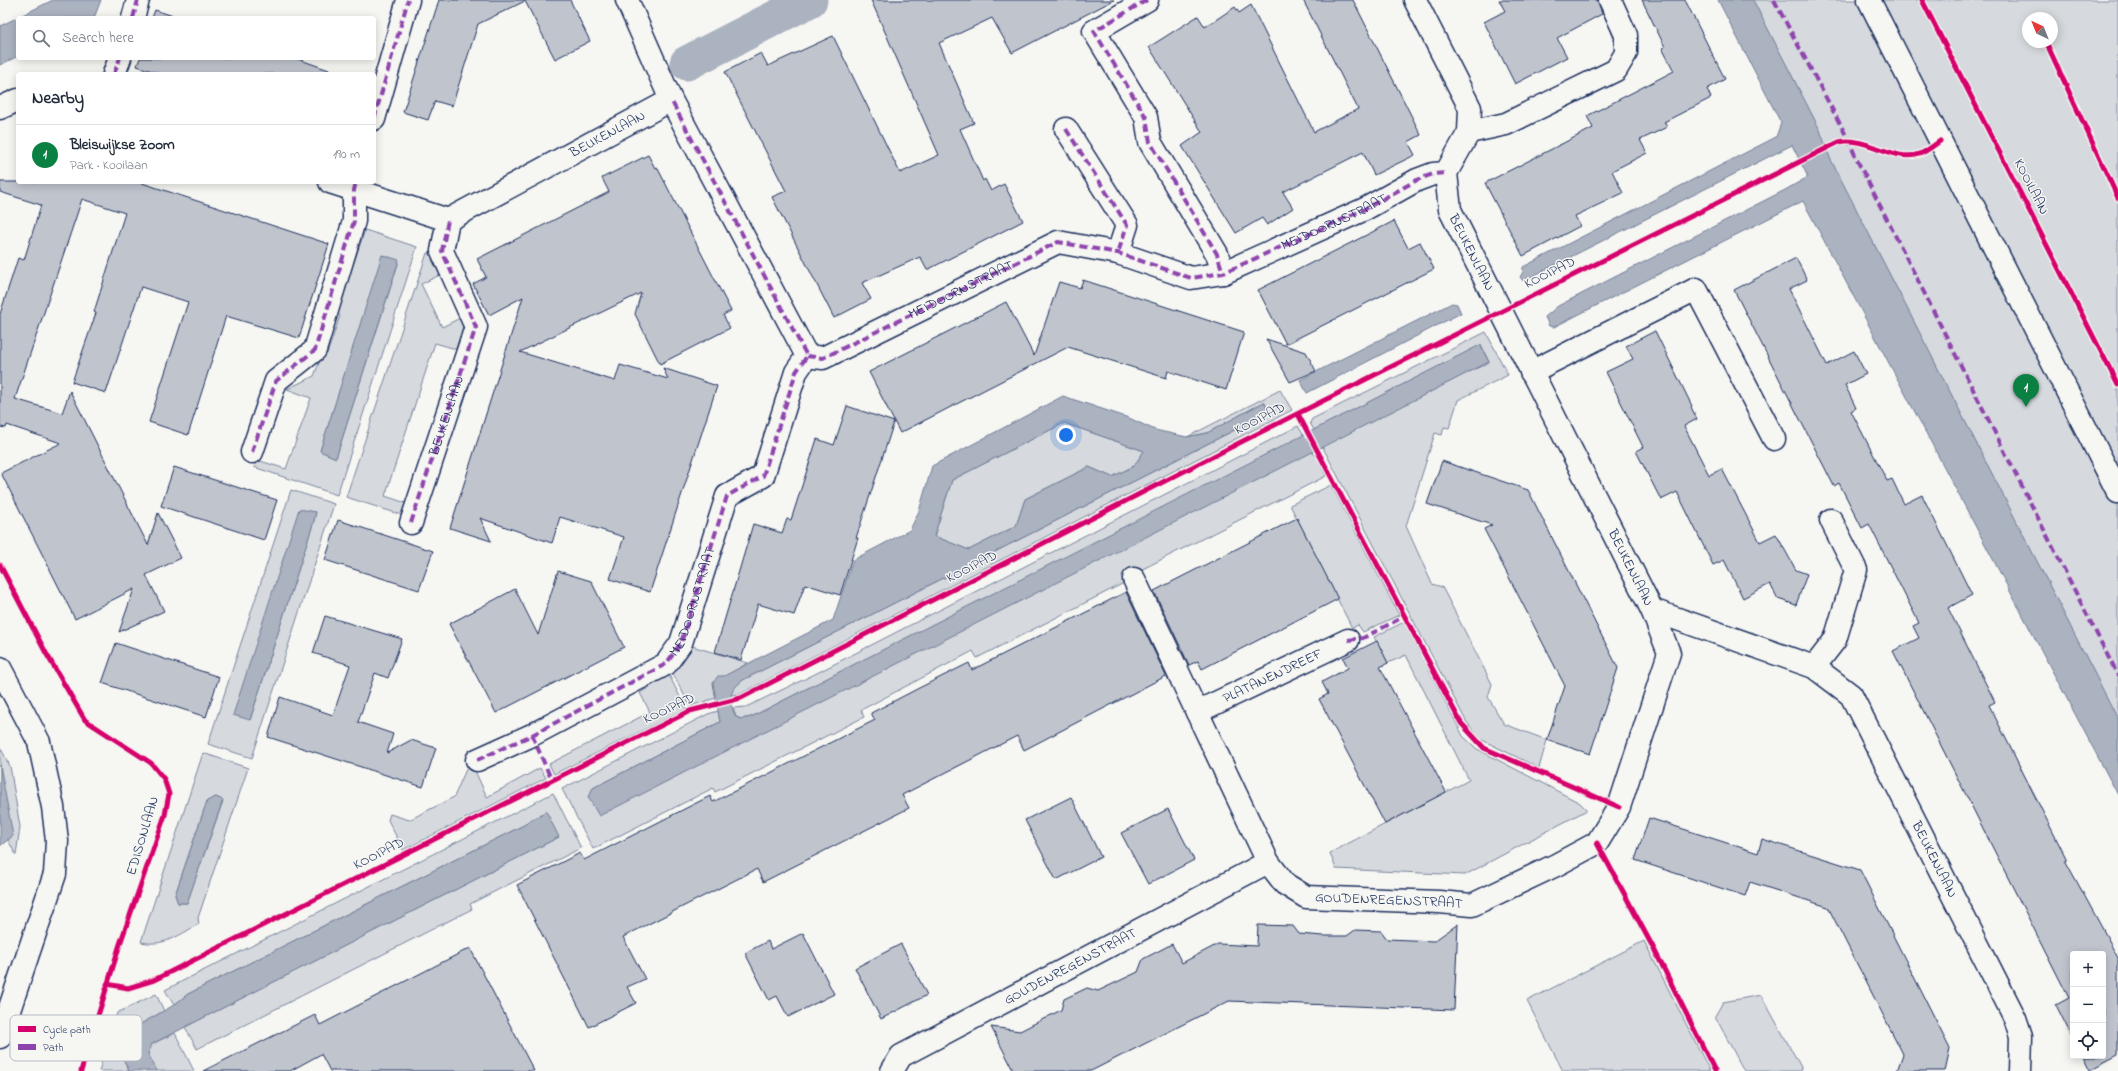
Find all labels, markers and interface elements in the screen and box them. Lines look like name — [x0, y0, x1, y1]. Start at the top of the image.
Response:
north arrow — [2022, 12, 2058, 48]
search box — [16, 16, 376, 60]
icon: search — [30, 27, 52, 49]
text: Search here — [62, 27, 134, 49]
text: Nearby — [32, 86, 84, 111]
street label: BEUKENLAAN — [565, 105, 649, 164]
text: Bleiswijkse Zoom — [70, 134, 175, 156]
text: 1 — [43, 145, 47, 164]
text: 190 m — [333, 145, 360, 164]
street label: KOOILAAN — [2008, 155, 2054, 219]
text: Park · Kooilaan — [70, 156, 148, 175]
street label: MEIDOORNSTRAAT — [1278, 188, 1391, 256]
street label: BEUKENLAAN — [1443, 210, 1500, 294]
street label: KOOIPAD — [1521, 252, 1579, 294]
street label: MEIDOORNSTRAAT — [905, 255, 1017, 325]
street label: BEUKENLAAN — [423, 373, 470, 460]
pin: 1 — [2013, 374, 2039, 407]
street label: KOOIPAD — [1231, 397, 1289, 441]
your location — [1056, 425, 1076, 445]
street label: BEUKENLAAN — [1602, 525, 1659, 610]
street label: MEIDOORNSTRAAT — [664, 544, 721, 661]
street label: KOOIPAD — [943, 545, 1001, 589]
street label: PLATANENDREEF — [1219, 643, 1326, 709]
street label: KOOIPAD — [640, 688, 698, 730]
street label: EDISONLAAN — [121, 794, 165, 878]
street label: BEUKENLAAN — [1906, 817, 1963, 901]
street label: KOOIPAD — [350, 832, 408, 876]
street label: GOUDENREGENSTRAAT — [1315, 887, 1463, 915]
street label: GOUDENREGENSTRAAT — [1000, 923, 1140, 1010]
map controls — [2070, 951, 2106, 1059]
button: + — [2070, 951, 2106, 987]
button: − — [2070, 987, 2106, 1023]
legend — [10, 1015, 142, 1061]
text: Cycle path — [43, 1022, 91, 1039]
button: locate — [2070, 1023, 2106, 1059]
text: Path — [43, 1040, 64, 1056]

